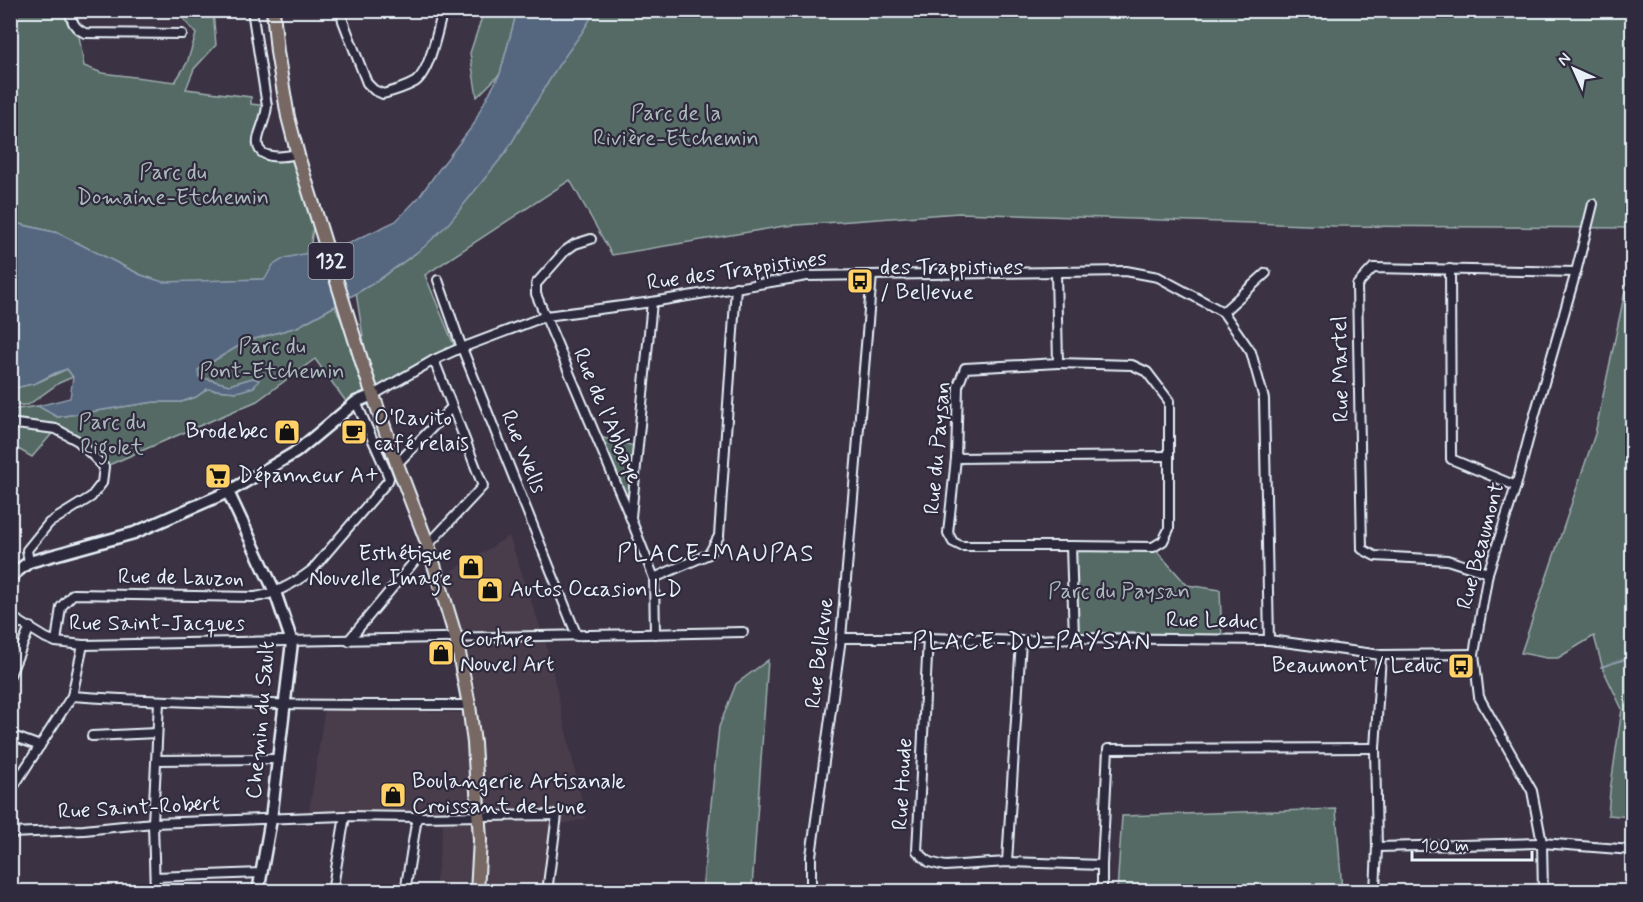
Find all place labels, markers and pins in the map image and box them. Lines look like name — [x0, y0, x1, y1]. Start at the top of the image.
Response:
place label: des Trappistines / Bellevue — [880, 254, 1024, 307]
bus stop icon: des Trappistines / Bellevue — [845, 266, 875, 296]
place label: O'Ravito café relais — [374, 405, 469, 458]
shop icon: Brodebec — [272, 417, 302, 447]
cafe icon: O'Ravito café relais — [339, 417, 369, 447]
place label: Brodebec — [185, 418, 268, 446]
supermarket icon: Dépanneur A+ — [203, 461, 233, 491]
place label: Dépanneur A+ — [238, 462, 379, 490]
place label: Esthétique Nouvelle Image — [309, 540, 452, 596]
shop icon: Esthétique Nouvelle Image — [456, 552, 486, 582]
shop icon: Autos Occasion LD — [475, 575, 505, 605]
place label: Autos Occasion LD — [510, 576, 682, 604]
place label: Couture Nouvel Art — [460, 626, 554, 679]
shop icon: Couture Nouvel Art — [426, 638, 456, 668]
bus stop icon: Beaumont / Leduc — [1446, 651, 1476, 681]
place label: Beaumont / Leduc — [1272, 652, 1442, 680]
place label: Boulangerie Artisanale Croissant de Lune — [412, 768, 626, 821]
shop icon: Boulangerie Artisanale Croissant de Lune — [378, 780, 408, 810]

